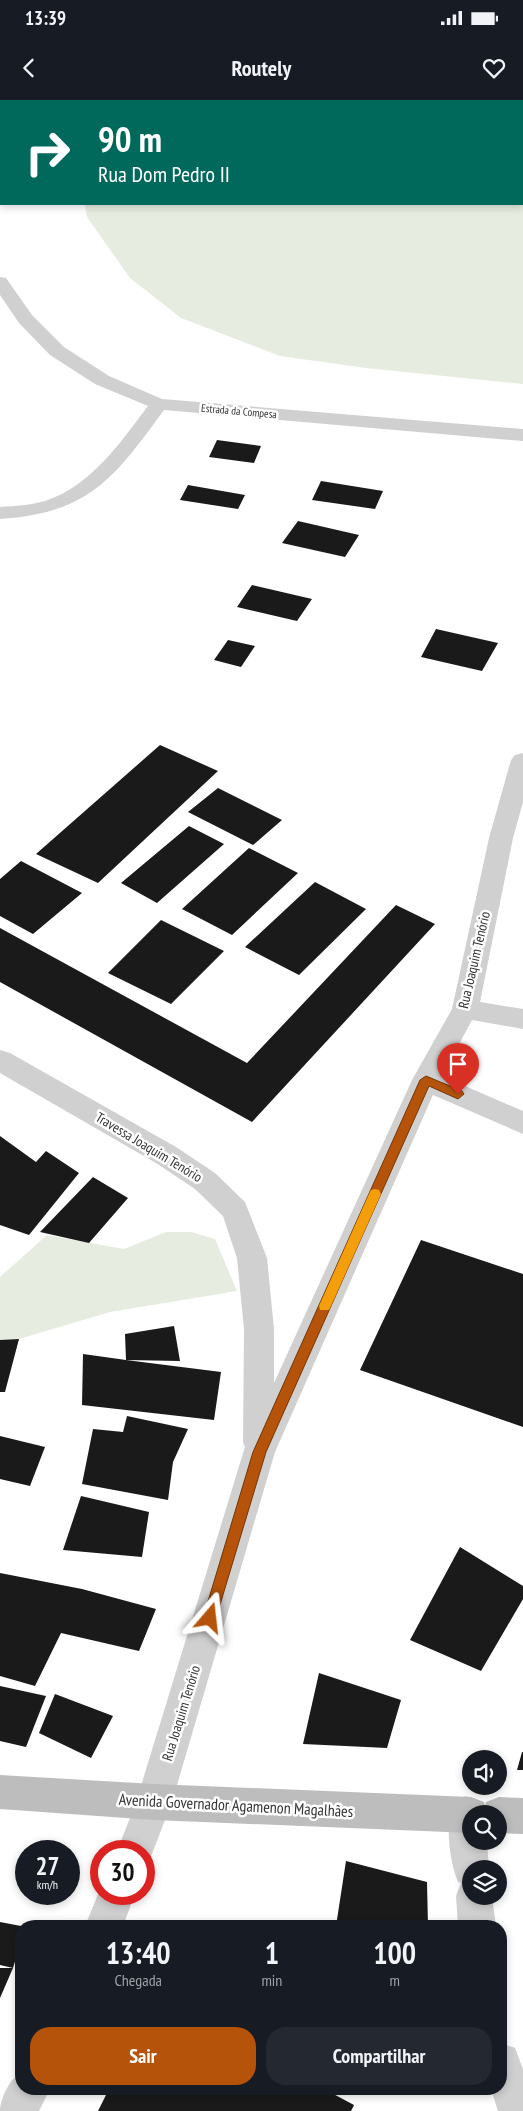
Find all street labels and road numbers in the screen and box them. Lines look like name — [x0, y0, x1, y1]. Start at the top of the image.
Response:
street label: Estrada da Compesa — [201, 401, 277, 421]
street label: Rua Joaquim Tenório — [454, 910, 494, 1010]
street label: Travessa Joaquim Tenório — [92, 1108, 206, 1186]
street label: Rua Joaquim Tenório — [158, 1663, 204, 1763]
street label: Avenida Governador Agamenon Magalhães — [118, 1789, 354, 1821]

